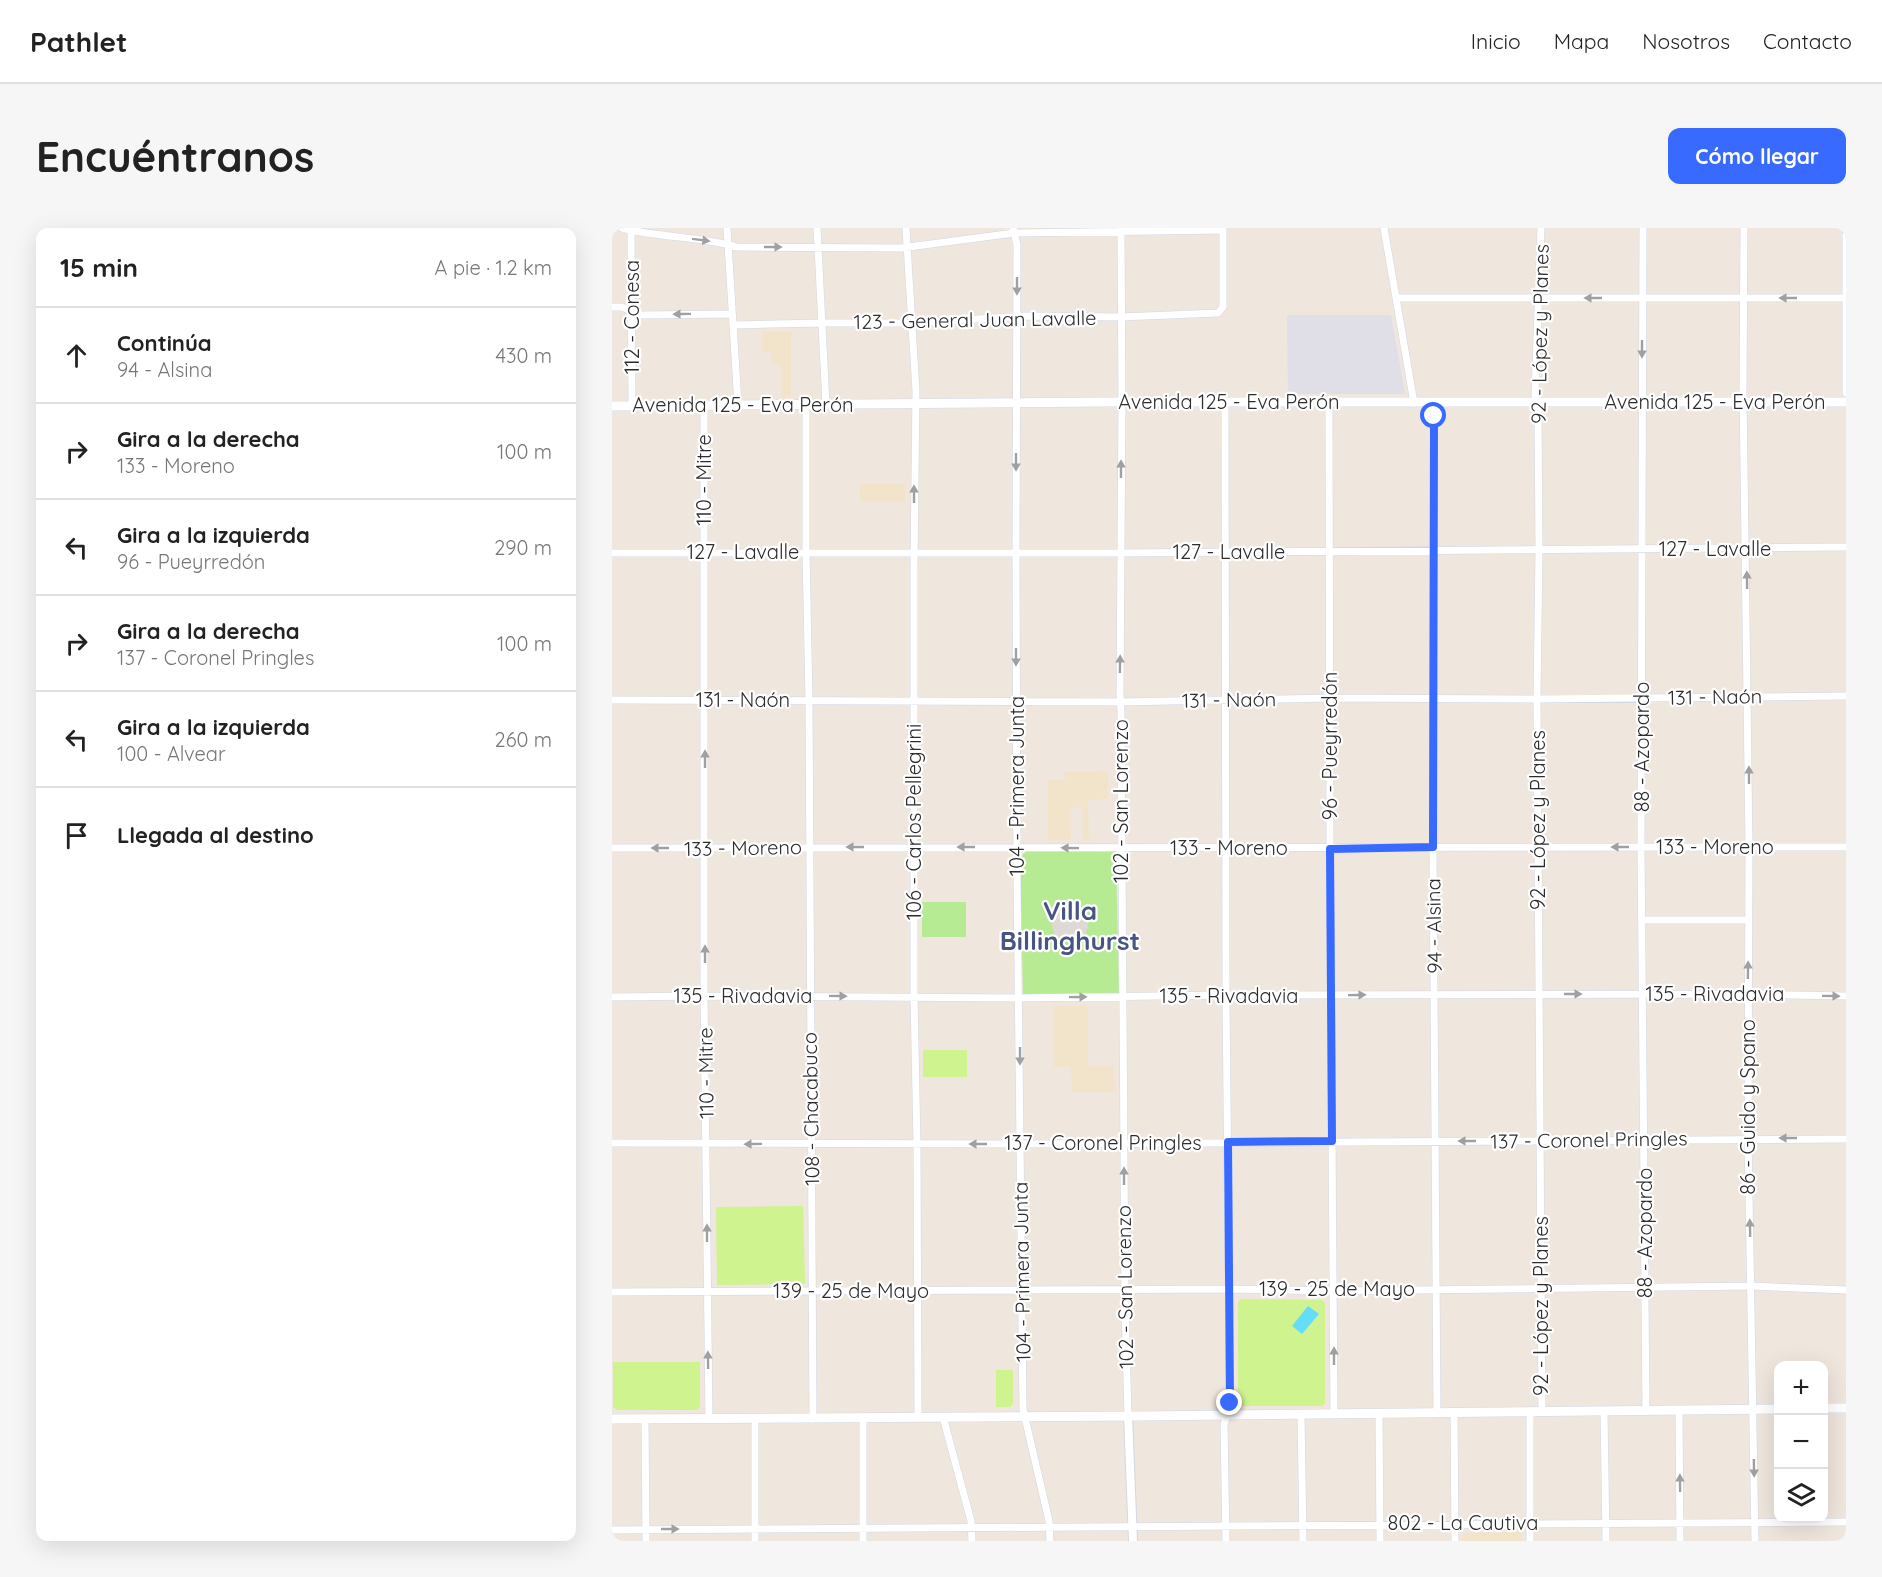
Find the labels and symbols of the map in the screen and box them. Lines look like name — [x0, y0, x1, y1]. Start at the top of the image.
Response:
one-way arrow — [691, 235, 710, 245]
one-way arrow — [764, 242, 783, 252]
street label: 92 - López y Planes — [1525, 244, 1554, 424]
street label: 112 - Conesa — [619, 260, 644, 374]
one-way arrow — [1012, 277, 1022, 296]
one-way arrow — [1583, 293, 1602, 303]
one-way arrow — [1778, 293, 1797, 303]
street label: 123 - General Juan Lavalle — [853, 305, 1097, 334]
one-way arrow — [672, 310, 691, 319]
one-way arrow — [1637, 340, 1647, 359]
street label: Avenida 125 - Eva Perón — [1118, 389, 1340, 414]
street label: Avenida 125 - Eva Perón — [1604, 389, 1826, 414]
street label: Avenida 125 - Eva Perón — [632, 392, 854, 417]
route start — [1420, 402, 1446, 428]
street label: 110 - Mitre — [691, 434, 716, 526]
one-way arrow — [1011, 452, 1021, 471]
one-way arrow — [1116, 460, 1126, 479]
one-way arrow — [909, 485, 919, 504]
street label: 127 - Lavalle — [1659, 536, 1771, 561]
street label: 127 - Lavalle — [687, 539, 799, 564]
street label: 127 - Lavalle — [1173, 539, 1285, 564]
one-way arrow — [1742, 570, 1752, 589]
one-way arrow — [1011, 647, 1021, 666]
one-way arrow — [1115, 655, 1125, 674]
street label: 96 - Pueyrredón — [1317, 672, 1342, 820]
street label: 88 - Azopardo — [1629, 682, 1654, 812]
street label: 131 - Naón — [1668, 683, 1762, 710]
street label: 131 - Naón — [1182, 686, 1276, 713]
street label: 131 - Naón — [696, 687, 790, 712]
street label: 104 - Primera Junta — [1004, 696, 1029, 876]
street label: 102 - San Lorenzo — [1108, 719, 1133, 883]
street label: 106 - Carlos Pellegrini — [901, 724, 926, 920]
street label: 92 - López y Planes — [1525, 730, 1550, 910]
one-way arrow — [700, 750, 710, 769]
one-way arrow — [1744, 765, 1754, 784]
street label: 133 - Moreno — [684, 834, 802, 861]
street label: 133 - Moreno — [1656, 834, 1774, 859]
street label: 133 - Moreno — [1170, 835, 1288, 860]
one-way arrow — [846, 842, 865, 852]
one-way arrow — [956, 842, 975, 852]
one-way arrow — [651, 843, 670, 853]
one-way arrow — [1060, 843, 1079, 853]
one-way arrow — [1610, 843, 1629, 852]
street label: 94 - Alsina — [1420, 878, 1447, 974]
district label: Villa Billinghurst — [1000, 894, 1140, 957]
one-way arrow — [700, 945, 710, 964]
one-way arrow — [1743, 960, 1753, 979]
street label: 135 - Rivadavia — [1646, 981, 1784, 1006]
street label: 135 - Rivadavia — [674, 983, 812, 1008]
street label: 135 - Rivadavia — [1160, 983, 1298, 1008]
one-way arrow — [1563, 989, 1582, 999]
one-way arrow — [1347, 990, 1366, 1000]
one-way arrow — [829, 991, 848, 1001]
one-way arrow — [1821, 991, 1840, 1000]
one-way arrow — [1068, 992, 1087, 1002]
street label: 86 - Guido y Spano — [1735, 1019, 1760, 1195]
street label: 110 - Mitre — [692, 1027, 719, 1119]
street label: 108 - Chacabuco — [797, 1032, 824, 1186]
one-way arrow — [1015, 1047, 1025, 1066]
street label: 137 - Coronel Pringles — [1490, 1125, 1688, 1154]
street label: 137 - Coronel Pringles — [1004, 1130, 1202, 1155]
one-way arrow — [1778, 1133, 1797, 1143]
one-way arrow — [1457, 1136, 1476, 1146]
one-way arrow — [744, 1139, 763, 1149]
one-way arrow — [968, 1139, 987, 1149]
one-way arrow — [1119, 1166, 1129, 1185]
street label: 88 - Azopardo — [1632, 1168, 1657, 1298]
street label: 104 - Primera Junta — [1007, 1182, 1036, 1362]
street label: 102 - San Lorenzo — [1111, 1205, 1138, 1369]
street label: 92 - López y Planes — [1528, 1216, 1553, 1396]
one-way arrow — [1745, 1218, 1754, 1237]
one-way arrow — [702, 1224, 712, 1243]
street label: 139 - 25 de Mayo — [1259, 1276, 1415, 1301]
street label: 139 - 25 de Mayo — [773, 1278, 929, 1303]
one-way arrow — [1329, 1346, 1339, 1365]
one-way arrow — [703, 1350, 713, 1369]
route end — [1216, 1389, 1242, 1415]
one-way arrow — [1749, 1458, 1759, 1477]
one-way arrow — [1675, 1473, 1685, 1492]
street label: 802 - La Cautiva — [1388, 1510, 1538, 1535]
one-way arrow — [661, 1525, 680, 1534]

